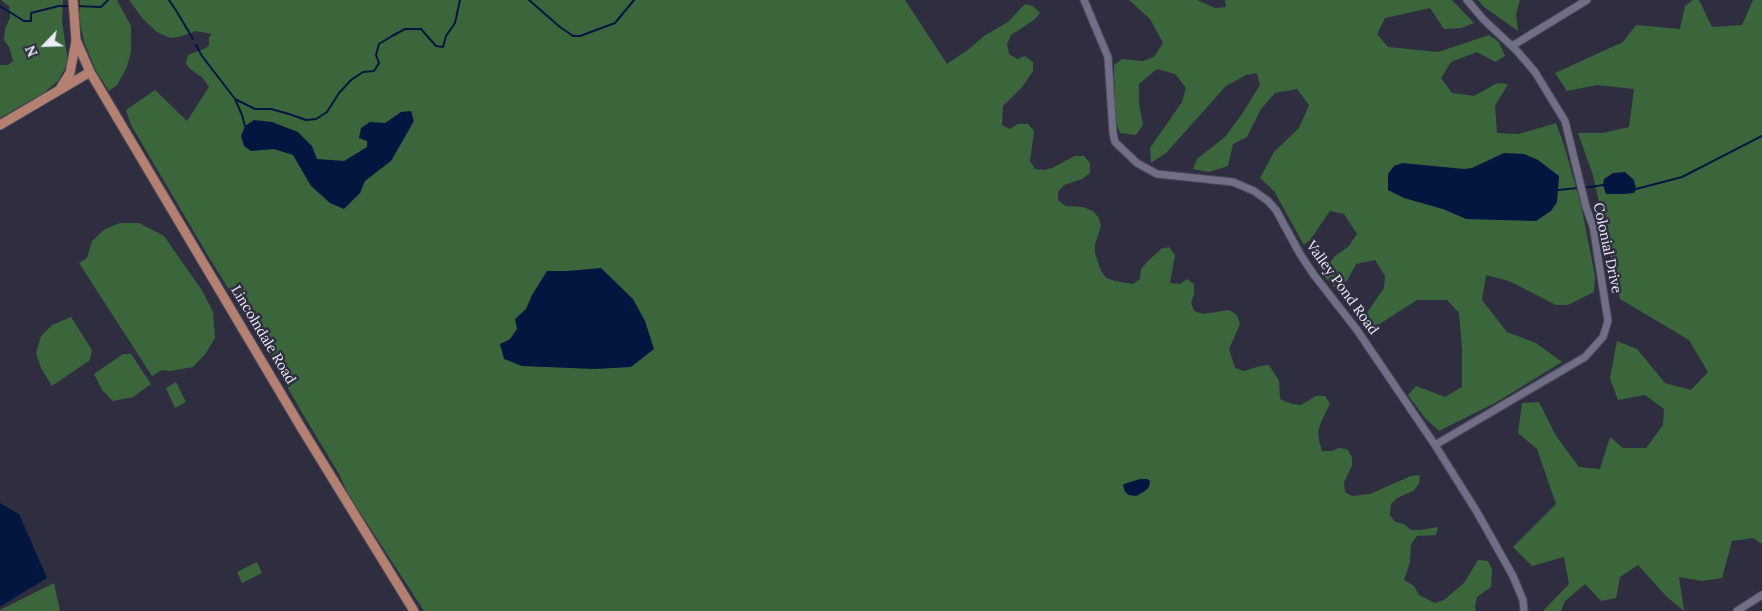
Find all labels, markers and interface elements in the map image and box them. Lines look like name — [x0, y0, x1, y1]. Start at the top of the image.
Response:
north arrow — [20, 20, 70, 70]
text: N — [21, 43, 42, 60]
street label: Colonial Drive — [1589, 201, 1625, 295]
street label: Valley Pond Road — [1302, 238, 1382, 338]
street label: Lincolndale Road — [227, 283, 299, 387]

